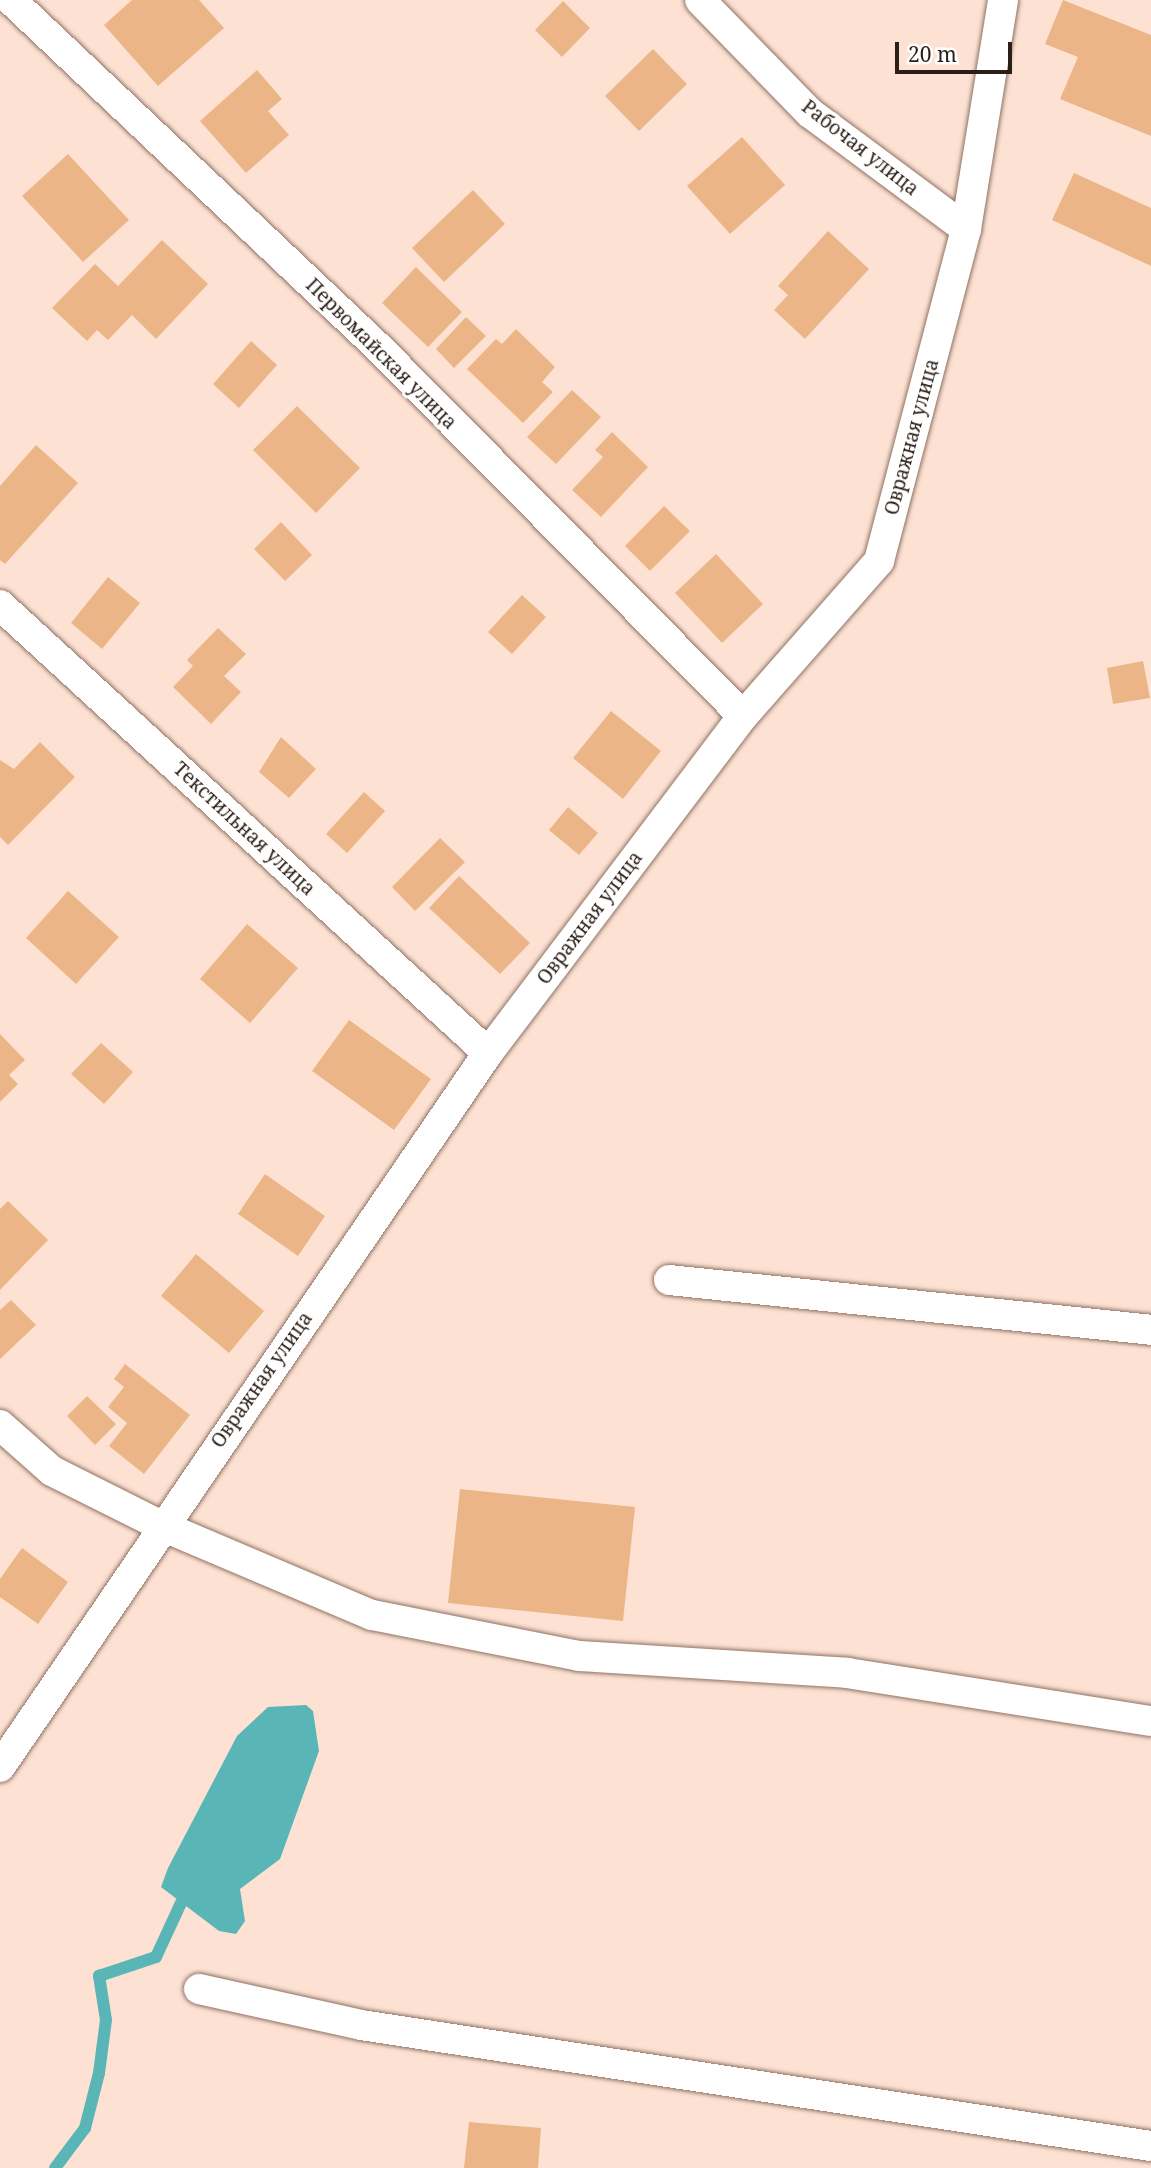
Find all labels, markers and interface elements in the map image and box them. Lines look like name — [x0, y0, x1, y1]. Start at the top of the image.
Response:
scale bar — [899, 28, 1016, 72]
text: 20 m — [908, 40, 957, 68]
street label: Рабочая улица — [797, 95, 923, 201]
street label: Первомайская улица — [301, 274, 461, 434]
street label: Овражная улица — [880, 356, 944, 518]
street label: Текстильная улица — [168, 757, 320, 901]
street label: Овражная улица — [533, 847, 647, 989]
street label: Овражная улица — [207, 1308, 317, 1452]

